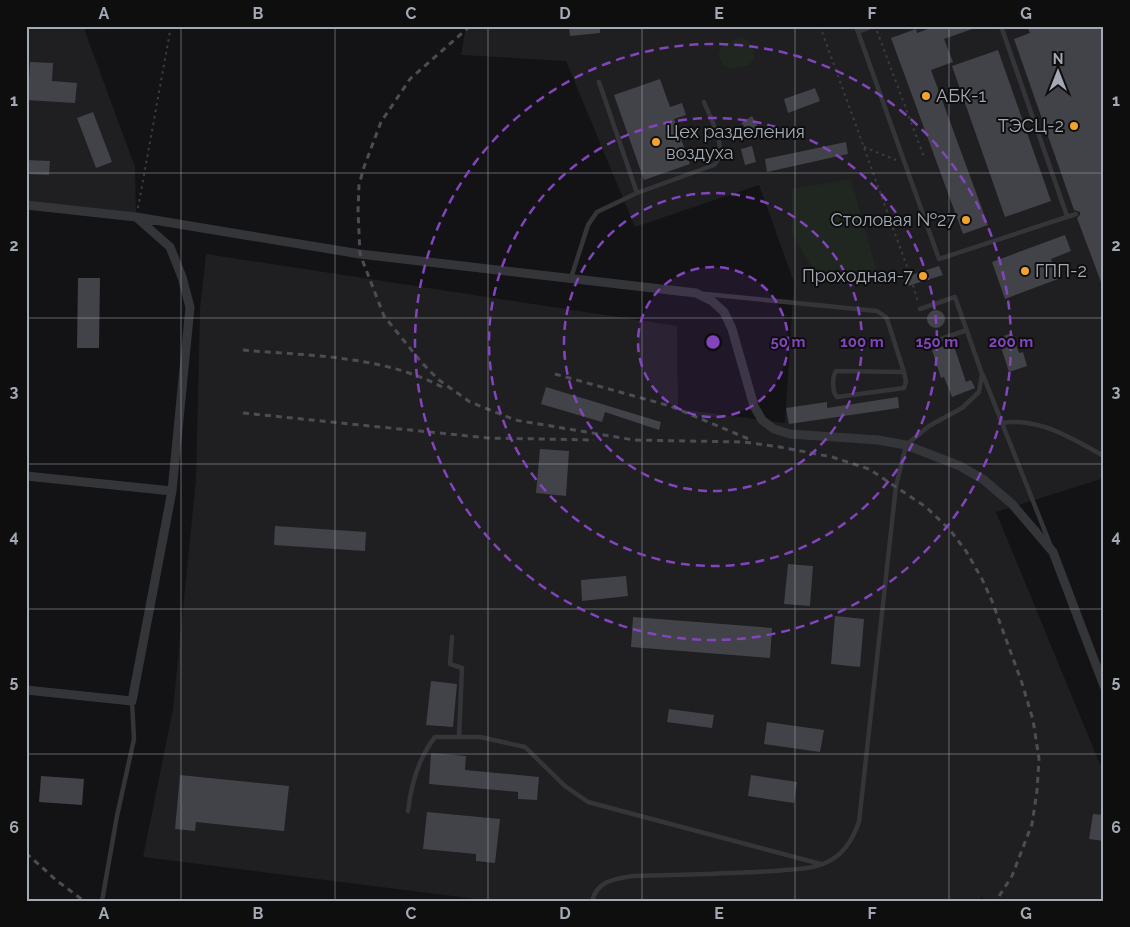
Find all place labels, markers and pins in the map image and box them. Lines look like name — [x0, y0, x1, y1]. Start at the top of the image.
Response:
place label: АБК-1 — [936, 85, 986, 106]
marker: АБК-1 — [920, 90, 932, 102]
place label: ТЭСЦ-2 — [998, 115, 1064, 136]
marker: ТЭСЦ-2 — [1068, 120, 1080, 132]
place label: Цех разделения воздуха — [666, 121, 805, 163]
marker: Цех разделения воздуха — [650, 136, 662, 148]
place label: Столовая №27 — [831, 209, 956, 230]
marker: Столовая №27 — [960, 214, 972, 226]
place label: ГПП-2 — [1035, 260, 1087, 281]
place label: Проходная-7 — [802, 265, 913, 286]
marker: ГПП-2 — [1019, 265, 1031, 277]
marker: Проходная-7 — [917, 270, 929, 282]
centre of rings — [704, 333, 722, 351]

